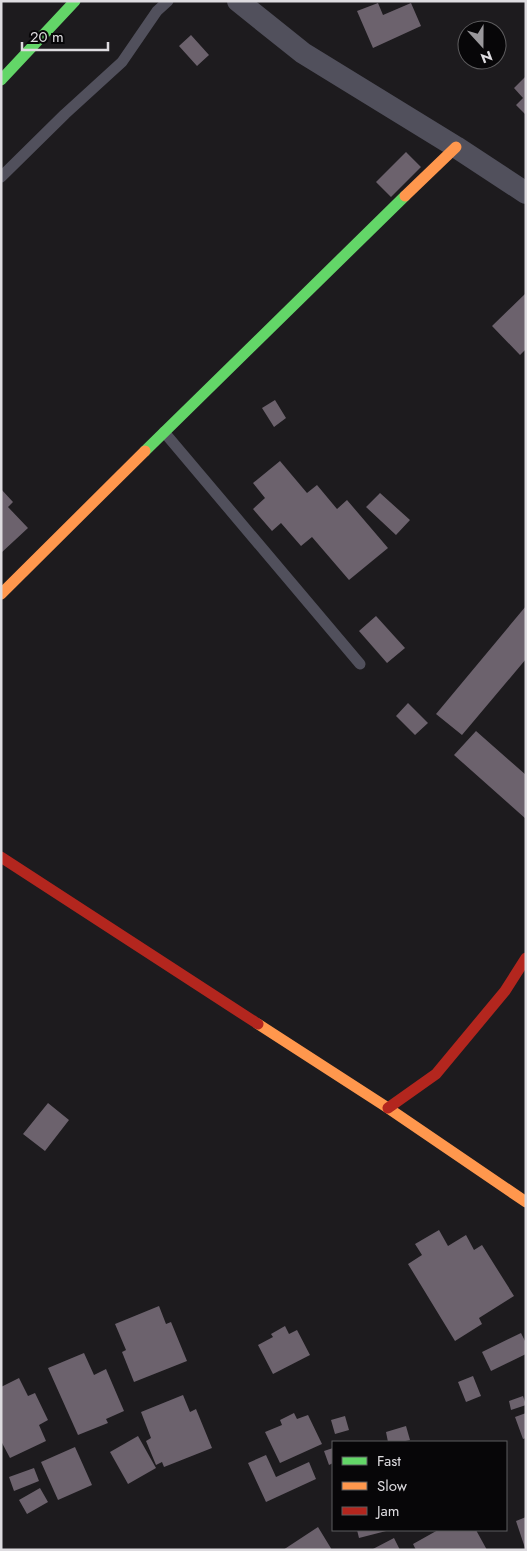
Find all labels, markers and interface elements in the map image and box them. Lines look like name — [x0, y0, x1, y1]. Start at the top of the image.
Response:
scale bar — [22, 20, 109, 52]
north arrow — [457, 20, 507, 70]
text: 20 m — [30, 26, 64, 48]
text: N — [478, 46, 495, 68]
legend — [332, 1441, 507, 1531]
text: Fast — [377, 1450, 401, 1472]
text: Slow — [377, 1475, 408, 1497]
text: Jam — [375, 1500, 400, 1522]

